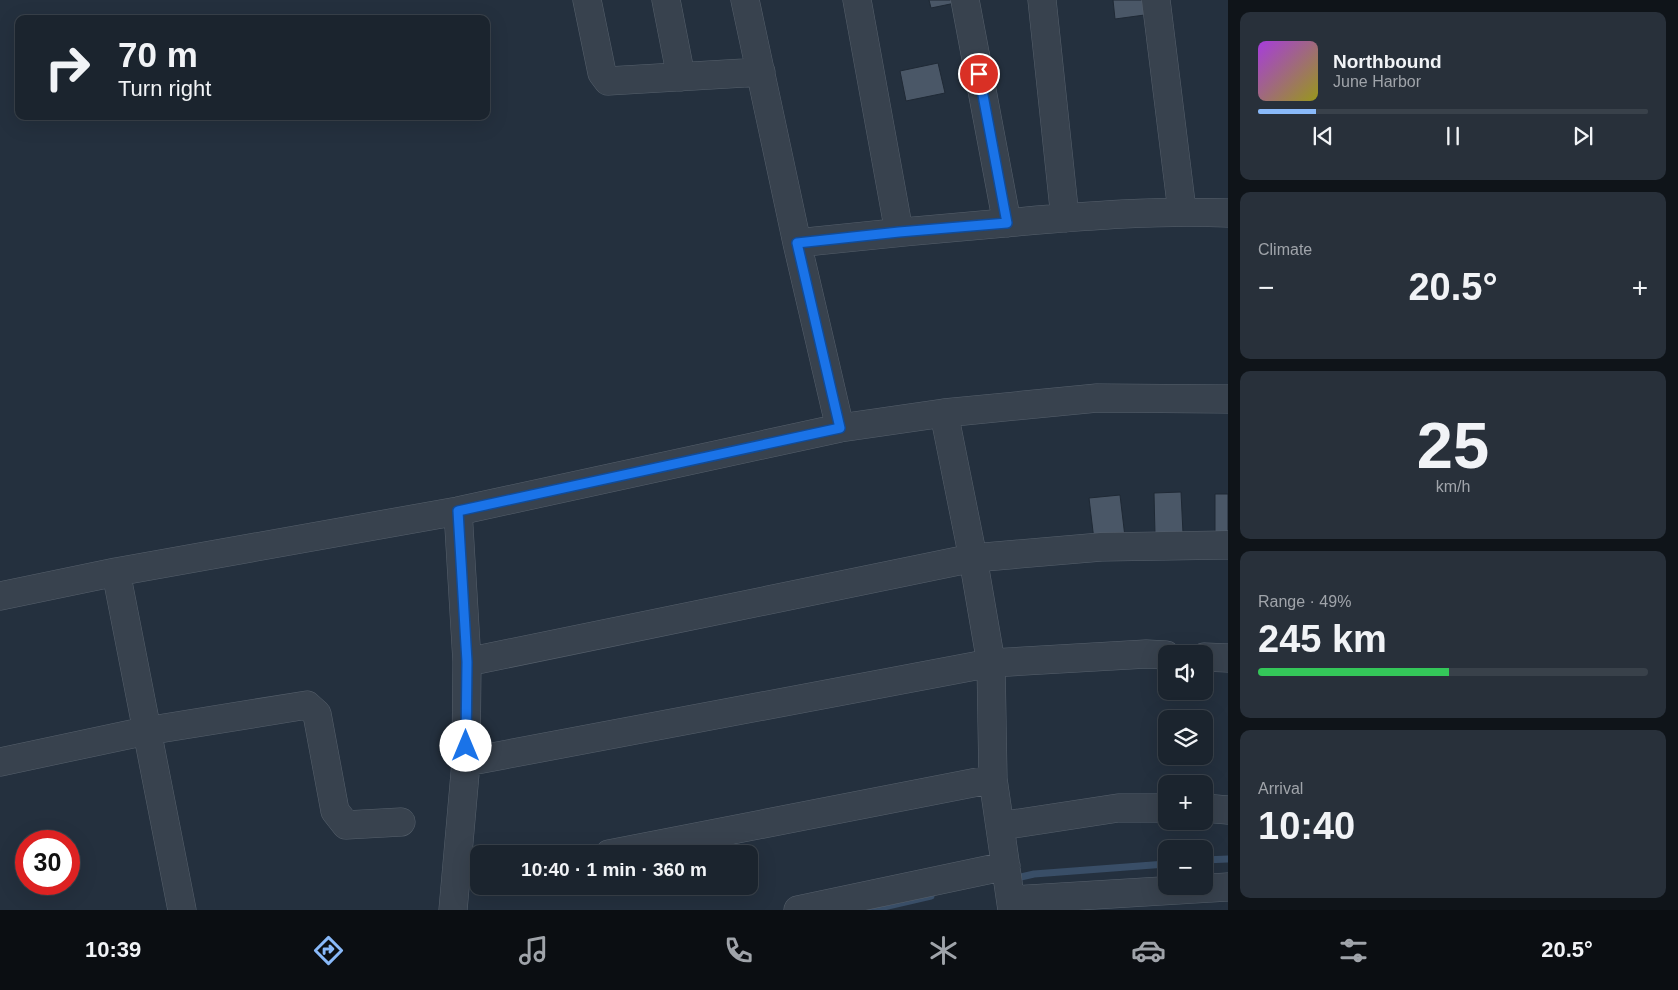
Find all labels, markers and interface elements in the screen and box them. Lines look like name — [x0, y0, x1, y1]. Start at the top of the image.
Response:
icon: right — [35, 35, 100, 100]
text: 70 m — [118, 35, 198, 74]
text: Northbound — [1333, 51, 1442, 72]
pin — [958, 53, 1000, 95]
icon: arrive — [965, 60, 993, 88]
text: June Harbor — [1333, 73, 1421, 90]
text: Turn right — [118, 76, 211, 101]
icon: previous — [1309, 122, 1337, 150]
icon: pause — [1439, 122, 1467, 150]
icon: next — [1569, 122, 1597, 150]
text: Climate — [1258, 241, 1312, 258]
text: 20.5° — [1408, 266, 1498, 308]
text: − — [1258, 272, 1274, 303]
text: + — [1632, 272, 1648, 303]
text: 25 — [1417, 409, 1489, 482]
text: km/h — [1436, 478, 1470, 495]
text: Range · 49% — [1258, 593, 1351, 610]
text: 245 km — [1258, 618, 1387, 660]
map controls — [1158, 645, 1213, 895]
button: sound — [1158, 645, 1213, 700]
button: layers — [1158, 710, 1213, 765]
position arrow — [439, 719, 491, 771]
button: + — [1158, 775, 1213, 830]
text: Arrival — [1258, 780, 1303, 797]
text: 10:40 — [1258, 805, 1355, 847]
speed limit sign: 30 — [15, 830, 80, 895]
button: − — [1158, 840, 1213, 895]
text: 10:40 · 1 min · 360 m — [521, 859, 707, 880]
icon: directions — [311, 933, 346, 968]
icon: music — [516, 933, 551, 968]
icon: phone — [721, 933, 756, 968]
icon: climate — [926, 933, 961, 968]
icon: car — [1131, 933, 1166, 968]
icon: filters — [1336, 933, 1371, 968]
text: 10:39 — [85, 937, 141, 962]
text: 20.5° — [1541, 937, 1593, 962]

